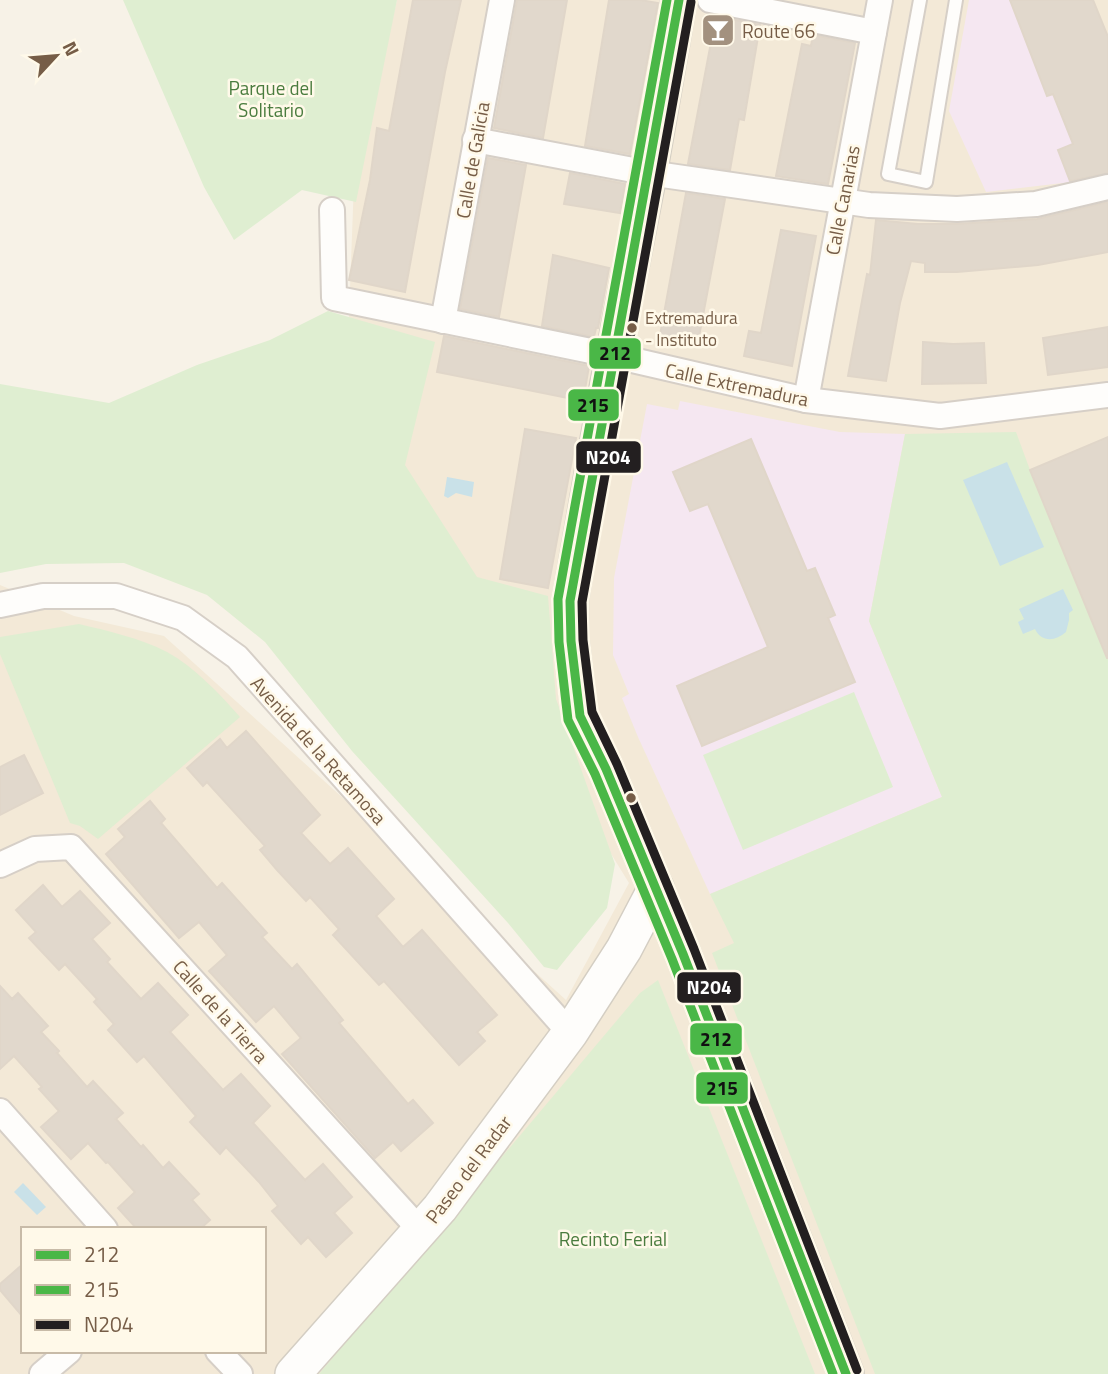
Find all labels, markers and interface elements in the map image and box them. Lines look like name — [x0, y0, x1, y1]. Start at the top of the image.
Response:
bar icon: Route 66 — [699, 11, 737, 49]
place label: Route 66 — [742, 16, 815, 45]
north arrow — [21, 21, 91, 91]
text: N — [56, 36, 88, 61]
park label: Parque del Solitario — [229, 73, 313, 124]
street label: Calle de Galicia — [447, 99, 497, 221]
street label: Calle Canarias — [817, 143, 867, 257]
place label: Extremadura - Instituto — [645, 305, 738, 353]
marker: Extremadura - Instituto — [625, 321, 639, 335]
line badge: 212 — [588, 337, 642, 370]
text: 212 — [599, 338, 631, 367]
street label: Calle Extremadura — [663, 355, 812, 413]
line badge: 215 — [567, 388, 620, 422]
text: 215 — [577, 390, 609, 419]
line badge: N204 — [575, 440, 642, 474]
text: N204 — [585, 442, 631, 471]
street label: Avenida de la Retamosa — [244, 669, 394, 831]
unlabelled marker — [624, 791, 638, 805]
street label: Calle de la Tierra — [166, 953, 276, 1070]
line badge: N204 — [676, 971, 742, 1004]
text: N204 — [686, 972, 732, 1001]
line badge: 212 — [689, 1022, 743, 1056]
text: 212 — [700, 1024, 732, 1053]
line badge: 215 — [695, 1071, 749, 1105]
text: 215 — [706, 1073, 738, 1102]
street label: Paseo del Radar — [418, 1108, 519, 1229]
park label: Recinto Ferial — [559, 1224, 667, 1253]
legend — [21, 1227, 266, 1353]
text: 212 — [84, 1238, 119, 1270]
text: 215 — [84, 1273, 119, 1305]
text: N204 — [84, 1308, 133, 1340]

